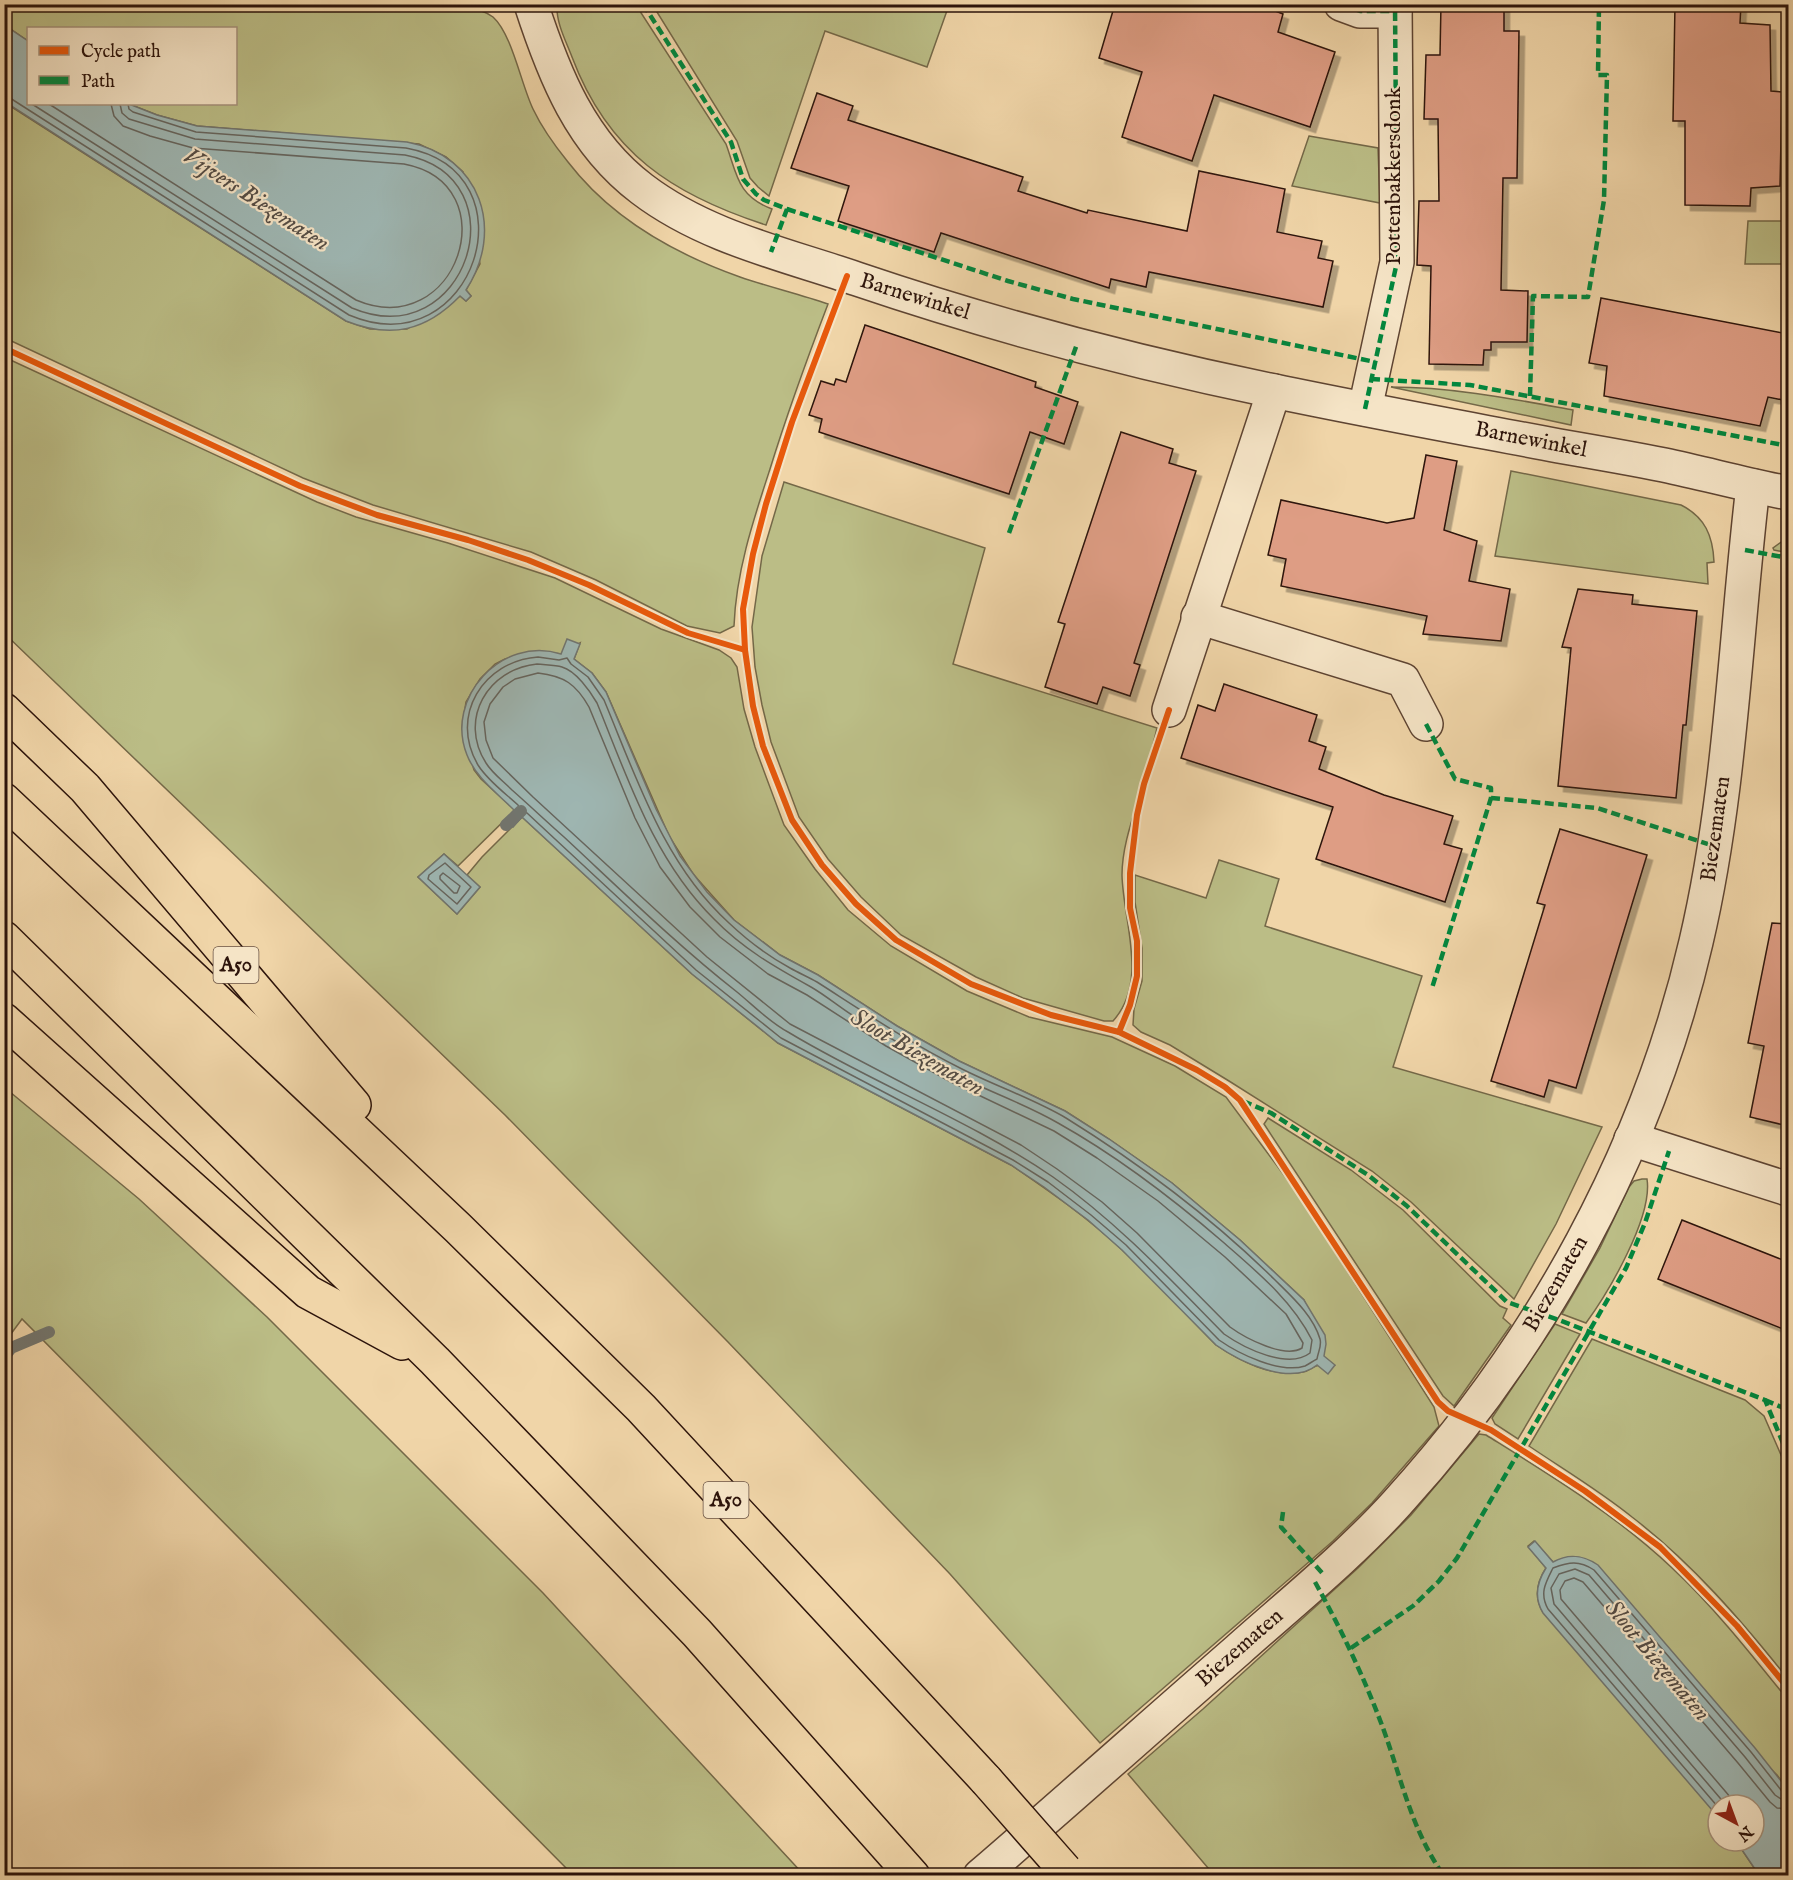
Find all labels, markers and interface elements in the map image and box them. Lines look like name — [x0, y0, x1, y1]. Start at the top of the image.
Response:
legend — [27, 27, 237, 105]
text: Cycle path — [81, 41, 161, 64]
text: Path — [81, 71, 115, 94]
street label: Pottenbakkersdonk — [1380, 86, 1408, 265]
water label: Vijvers Biezematen — [177, 141, 335, 259]
street label: Barnewinkel — [857, 267, 973, 327]
street label: Barnewinkel — [1472, 415, 1590, 465]
street label: Biezematen — [1695, 774, 1737, 884]
road number: A50 — [214, 947, 258, 983]
water label: Sloot Biezematen — [845, 1002, 989, 1104]
street label: Biezematen — [1517, 1231, 1595, 1337]
road number: A50 — [704, 1482, 748, 1518]
water label: Sloot Biezematen — [1597, 1594, 1717, 1728]
street label: Biezematen — [1191, 1602, 1290, 1694]
north arrow — [1706, 1793, 1766, 1853]
text: N — [1733, 1820, 1757, 1845]

